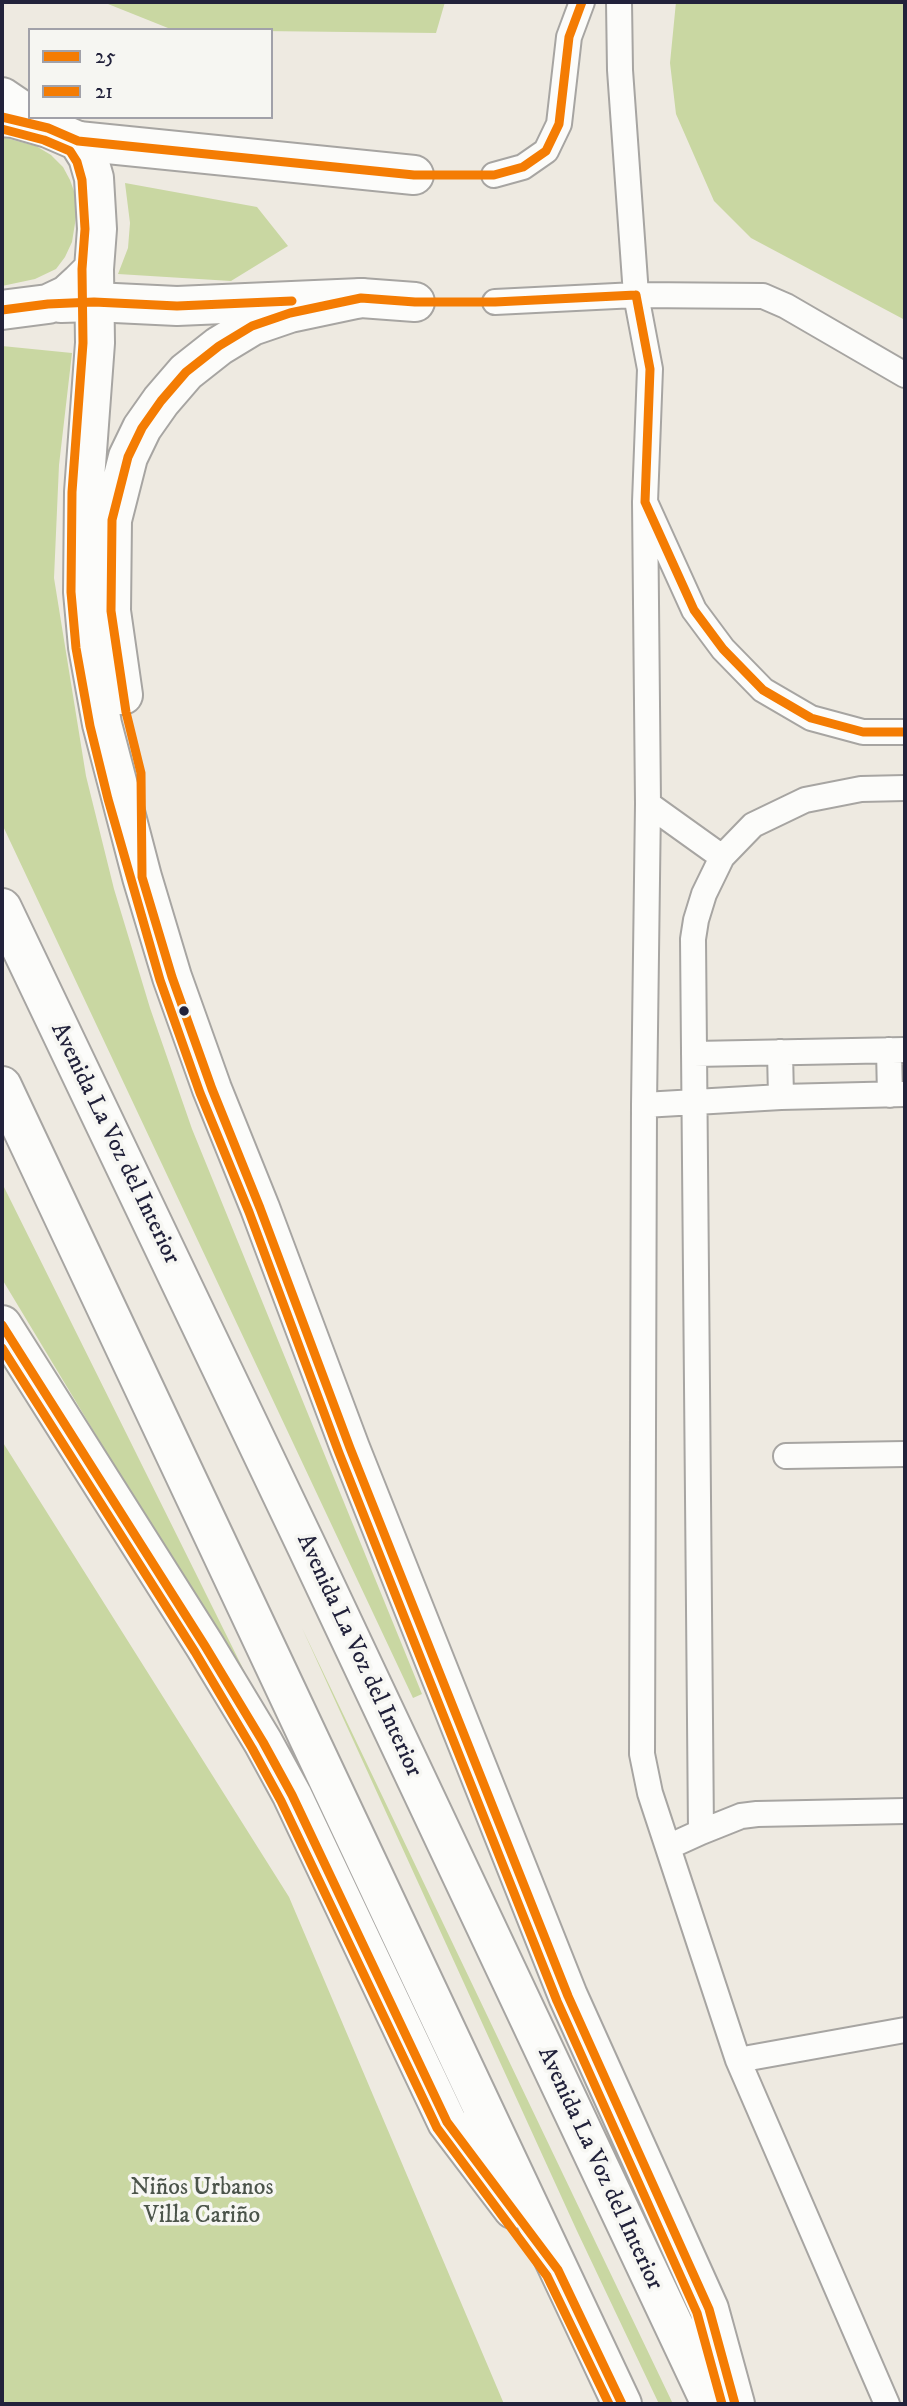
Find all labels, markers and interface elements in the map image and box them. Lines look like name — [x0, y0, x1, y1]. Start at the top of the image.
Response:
legend — [28, 28, 273, 119]
text: 25 — [95, 44, 116, 70]
text: 21 — [95, 79, 113, 105]
unlabelled marker — [177, 1004, 191, 1018]
street label: Avenida La Voz del Interior — [43, 1019, 185, 1269]
street label: Avenida La Voz del Interior — [289, 1530, 427, 1782]
street label: Avenida La Voz del Interior — [530, 2043, 668, 2295]
park label: Niños Urbanos Villa Cariño — [131, 2175, 273, 2231]

